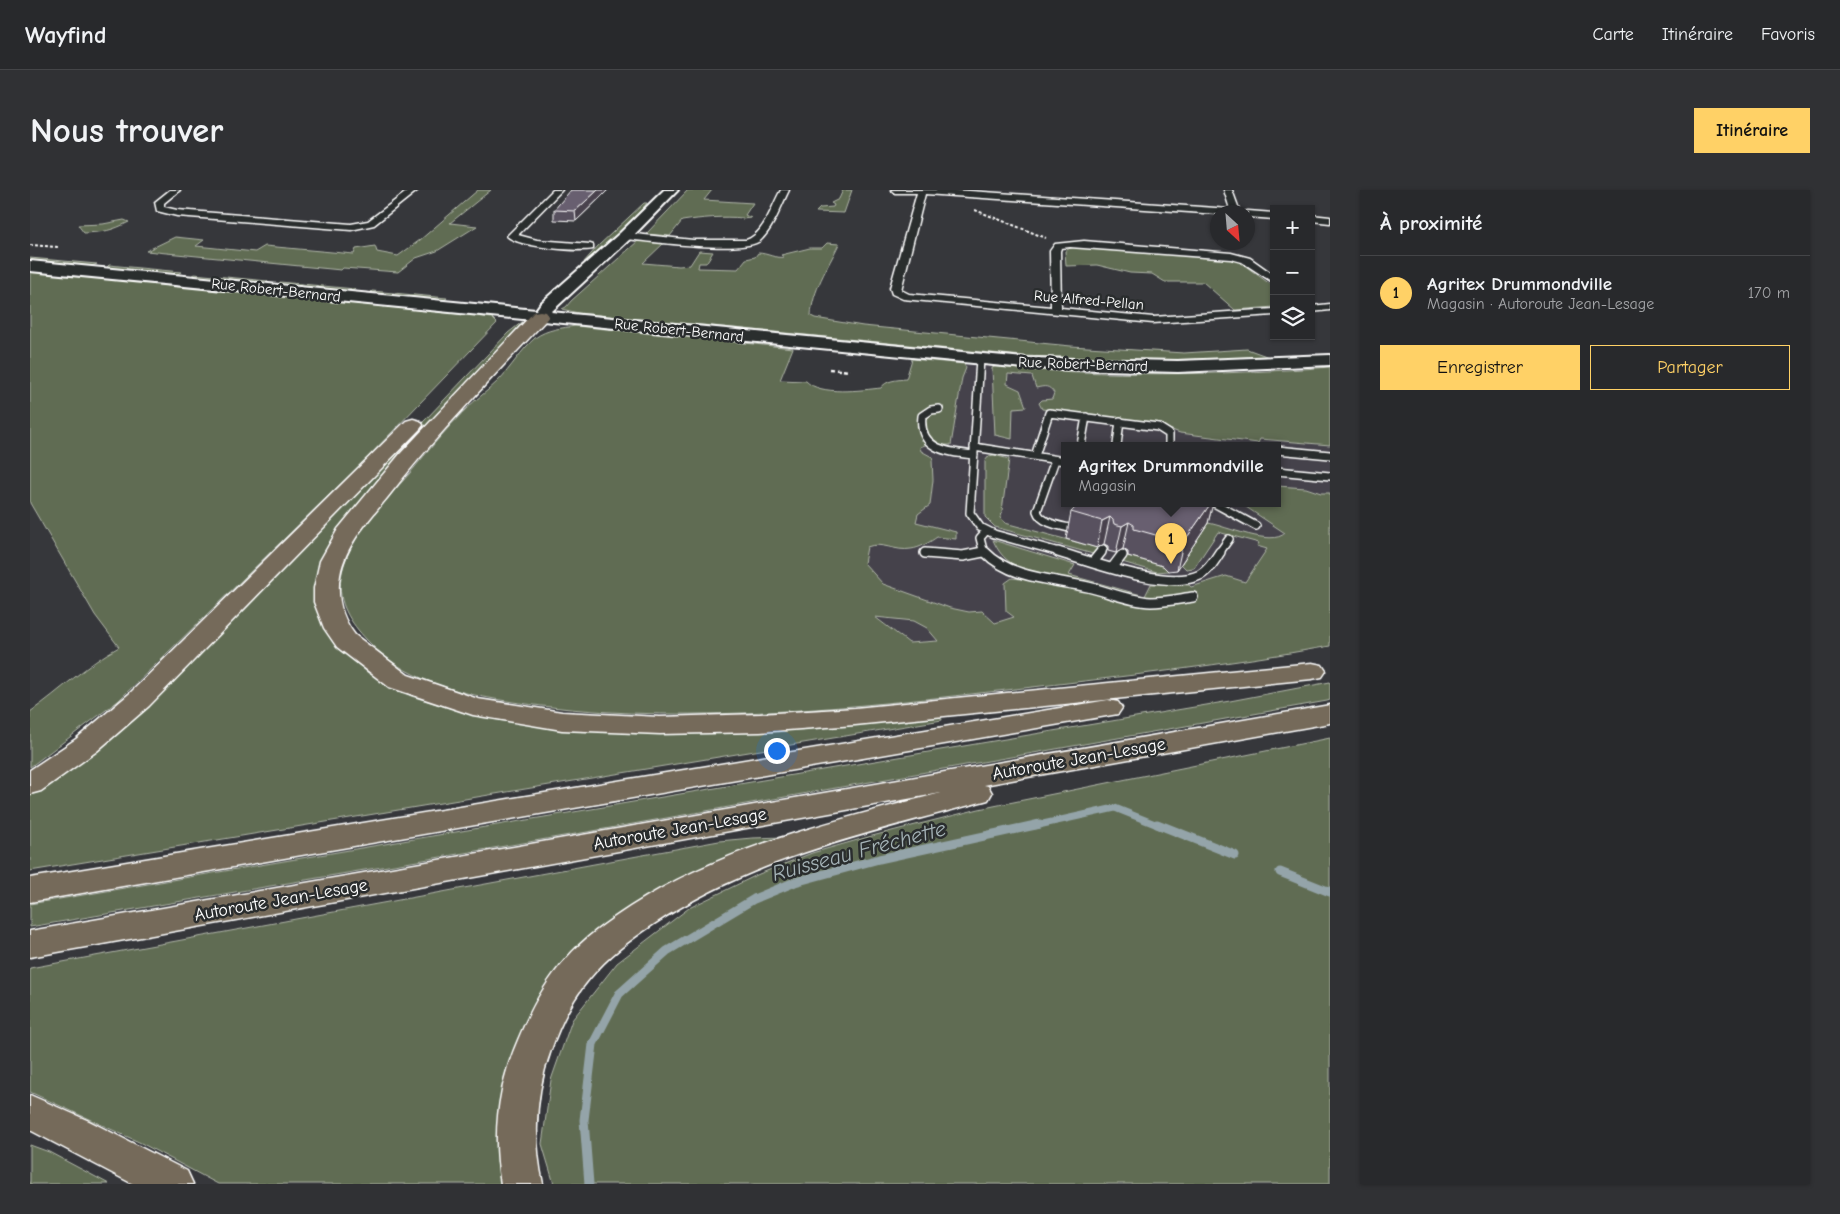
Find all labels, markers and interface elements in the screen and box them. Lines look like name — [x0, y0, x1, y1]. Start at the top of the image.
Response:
text: Wayfind — [25, 21, 106, 49]
text: Carte — [1593, 24, 1634, 45]
text: Itinéraire — [1662, 24, 1733, 45]
text: Favoris — [1761, 24, 1815, 45]
button: Itinéraire — [1694, 108, 1810, 153]
text: Nous trouver — [30, 110, 223, 151]
north arrow — [1210, 205, 1255, 250]
map controls — [1270, 205, 1315, 340]
button: + — [1270, 205, 1315, 250]
text: À proximité — [1380, 211, 1482, 235]
button: − — [1270, 250, 1315, 295]
text: Agritex Drummondville — [1427, 273, 1612, 295]
street label: Rue Robert-Bernard — [210, 274, 342, 306]
text: 1 — [1393, 284, 1399, 302]
text: 170 m — [1748, 284, 1790, 302]
street label: Rue Alfred-Pellan — [1033, 286, 1145, 314]
button: layers — [1270, 295, 1315, 340]
text: Magasin · Autoroute Jean-Lesage — [1427, 295, 1654, 313]
street label: Rue Robert-Bernard — [613, 314, 745, 346]
button: Enregistrer — [1380, 345, 1580, 390]
button: Partager — [1590, 345, 1790, 390]
street label: Rue Robert-Bernard — [1018, 353, 1148, 375]
popup — [1061, 442, 1281, 507]
text: Agritex Drummondville — [1079, 455, 1264, 477]
text: Magasin — [1079, 477, 1136, 495]
pin: 1 — [1155, 523, 1187, 564]
street label: Autoroute Jean-Lesage — [991, 733, 1167, 785]
your location — [764, 738, 790, 764]
street label: Autoroute Jean-Lesage — [592, 803, 768, 855]
water label: Ruisseau Fréchette — [769, 815, 949, 887]
street label: Autoroute Jean-Lesage — [193, 874, 369, 926]

